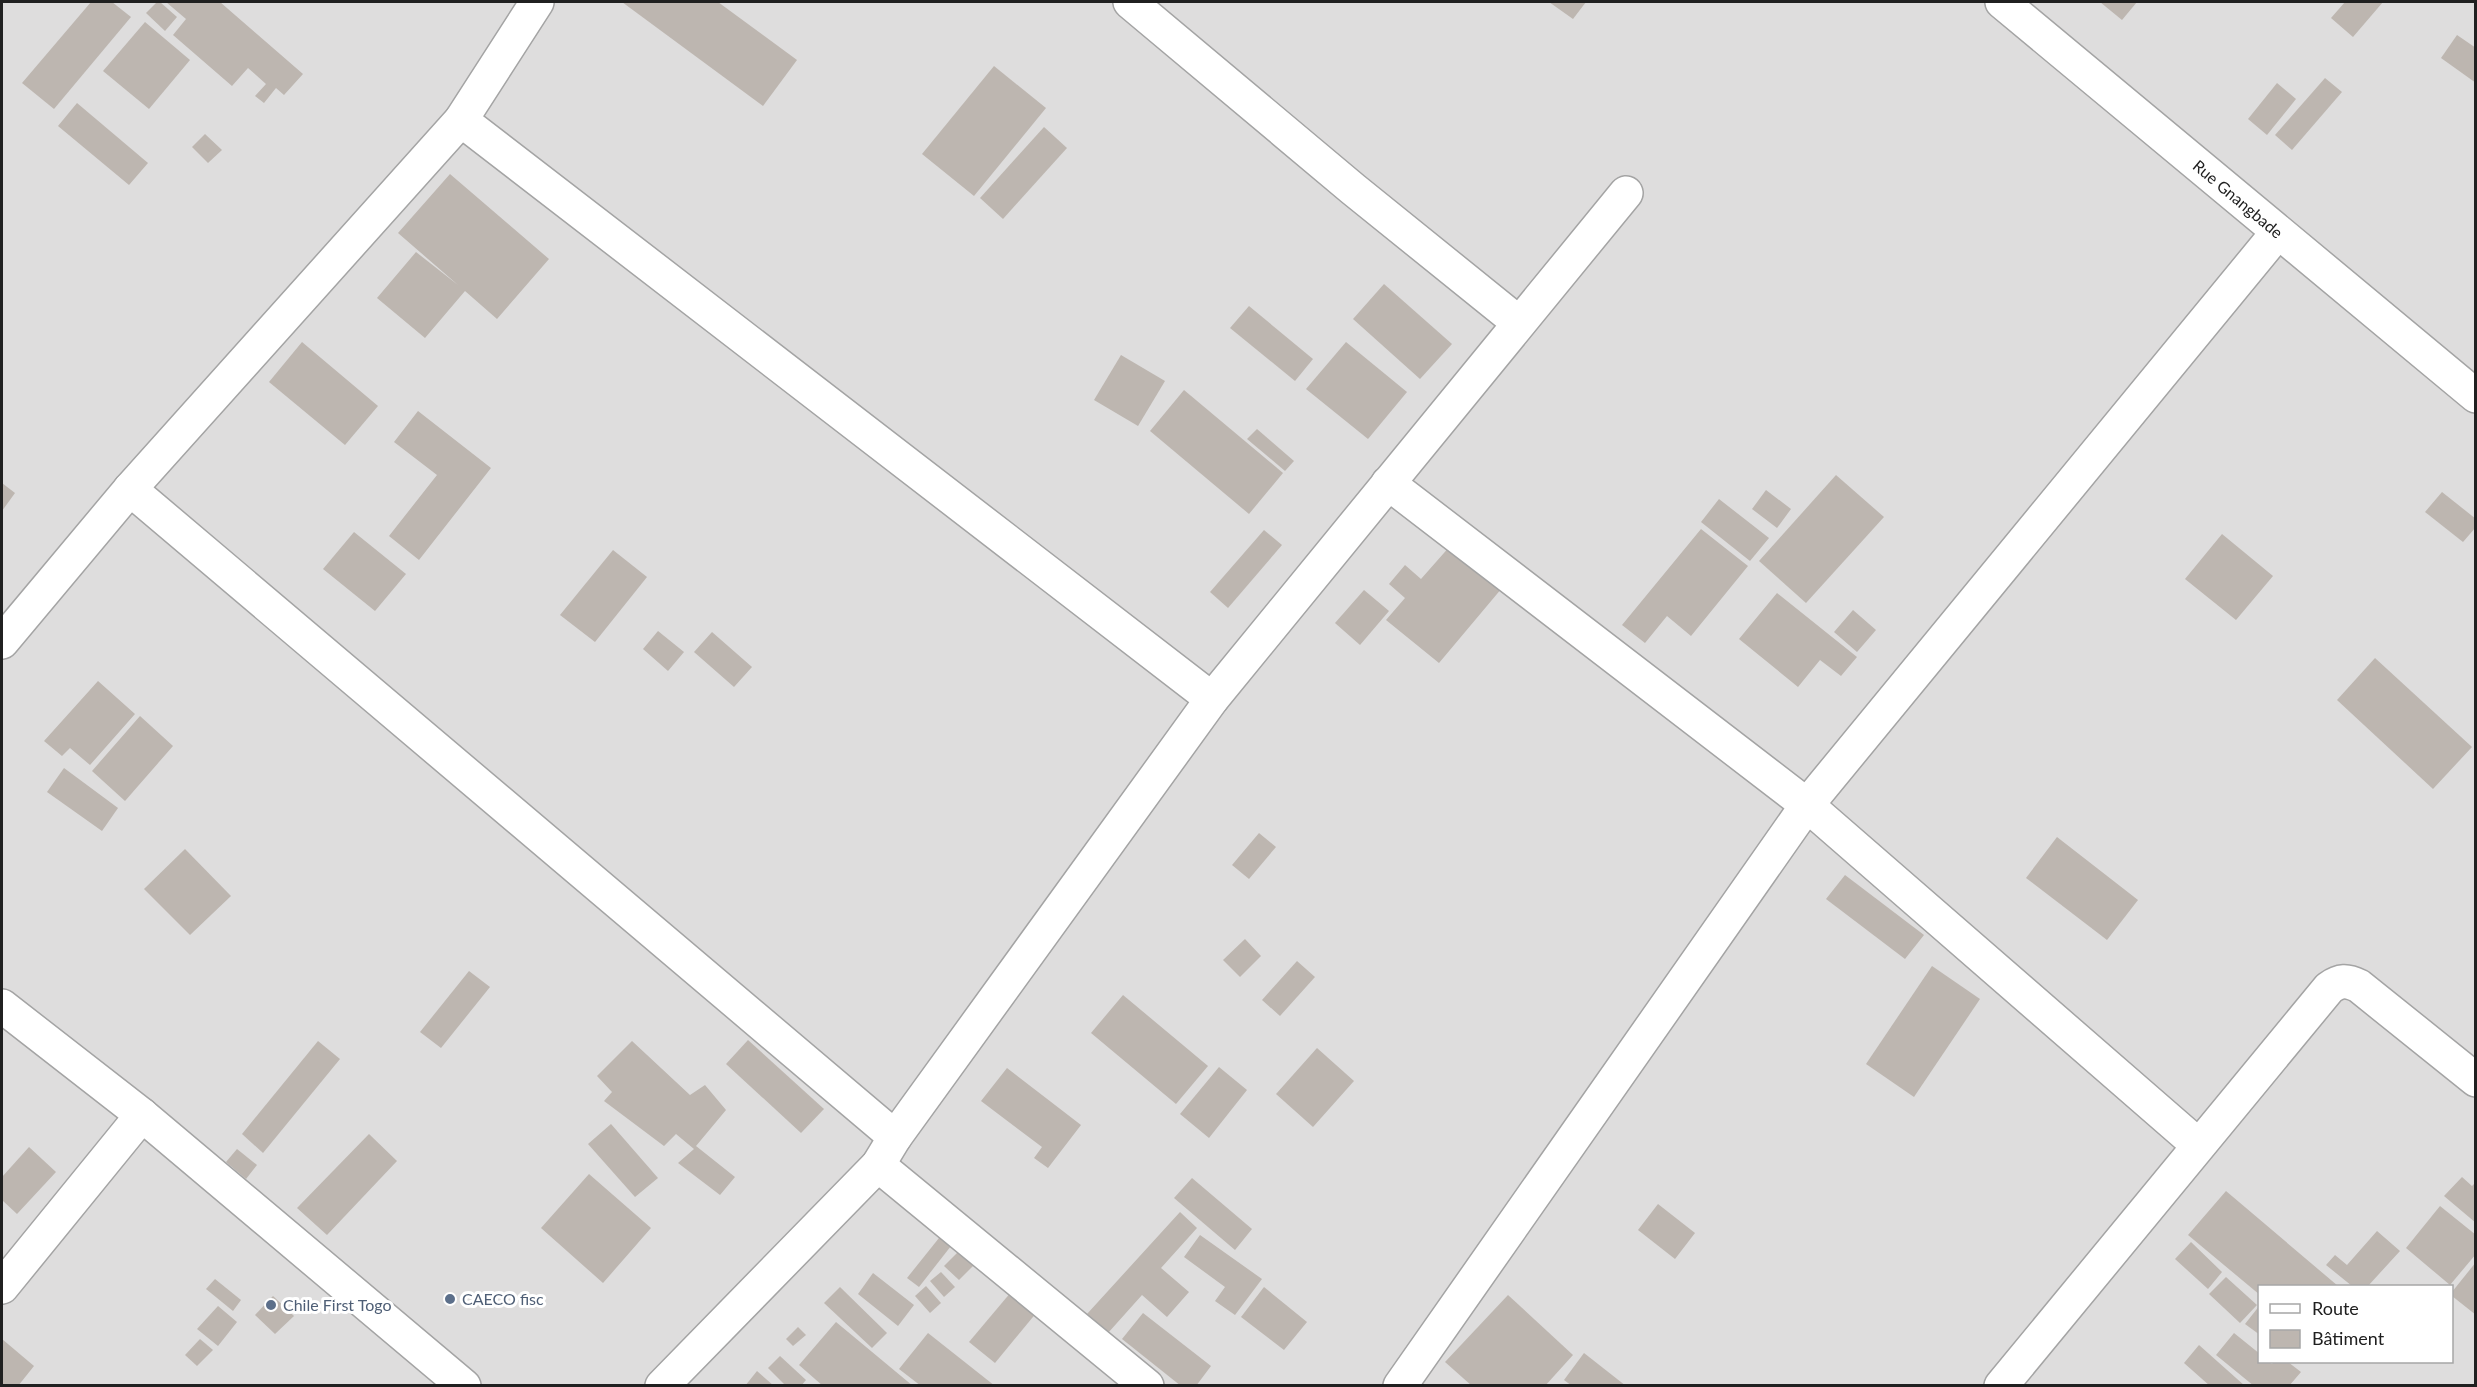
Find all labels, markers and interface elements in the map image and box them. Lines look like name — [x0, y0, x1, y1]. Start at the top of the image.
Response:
street label: Rue Gnangbade — [2190, 156, 2287, 242]
legend — [2258, 1285, 2453, 1363]
place label: CAECO fisc — [462, 1289, 544, 1308]
marker: CAECO fisc — [443, 1292, 457, 1306]
place label: Chile First Togo — [283, 1295, 391, 1314]
text: Route — [2312, 1297, 2359, 1319]
marker: Chile First Togo — [264, 1298, 278, 1312]
text: Bâtiment — [2312, 1327, 2385, 1349]

